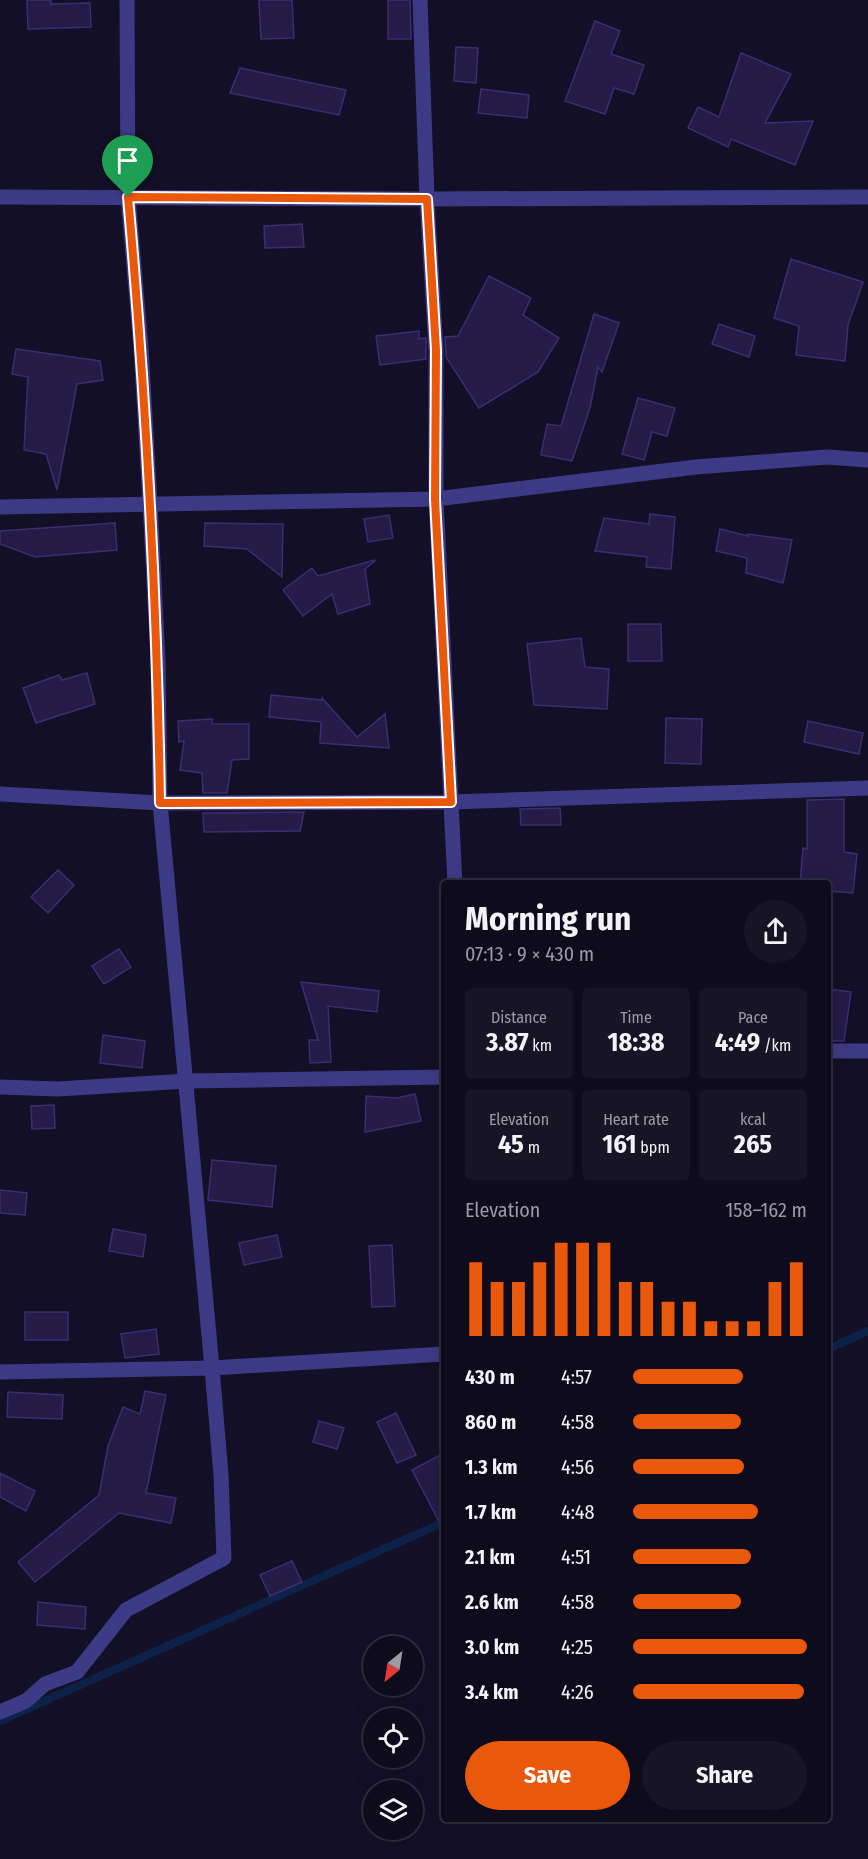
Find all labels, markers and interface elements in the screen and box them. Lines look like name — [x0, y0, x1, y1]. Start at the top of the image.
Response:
pin — [102, 135, 153, 197]
icon: arrive — [111, 144, 144, 177]
text: Morning run — [465, 899, 631, 939]
button: share — [744, 900, 807, 963]
text: 07:13 · 9 × 430 m — [465, 942, 594, 966]
text: Distance — [491, 1008, 547, 1027]
text: Time — [620, 1008, 652, 1027]
text: Pace — [738, 1008, 768, 1027]
text: 3.87 — [486, 1027, 529, 1058]
text: 18:38 — [607, 1027, 665, 1058]
text: 4:49 — [715, 1027, 760, 1058]
text: km — [529, 1036, 552, 1055]
text: /km — [760, 1036, 791, 1055]
text: Elevation — [489, 1110, 549, 1129]
text: Heart rate — [603, 1110, 669, 1129]
text: kcal — [740, 1110, 766, 1129]
text: 45 — [498, 1129, 524, 1160]
text: 161 — [602, 1129, 637, 1160]
text: 265 — [734, 1129, 772, 1160]
text: m — [524, 1138, 540, 1157]
text: bpm — [637, 1138, 670, 1157]
text: Elevation — [465, 1198, 540, 1222]
text: 158–162 m — [726, 1198, 807, 1222]
text: 430 m — [465, 1365, 515, 1389]
text: 4:57 — [561, 1365, 592, 1389]
text: 860 m — [465, 1410, 516, 1434]
text: 4:58 — [561, 1410, 594, 1434]
text: 1.3 km — [465, 1455, 517, 1479]
text: 4:56 — [561, 1455, 594, 1479]
text: 1.7 km — [465, 1500, 516, 1524]
text: 4:48 — [561, 1500, 595, 1524]
text: 2.1 km — [465, 1545, 515, 1569]
text: 4:51 — [561, 1545, 591, 1569]
text: 2.6 km — [465, 1590, 519, 1614]
text: 4:58 — [561, 1590, 594, 1614]
text: 3.0 km — [465, 1635, 519, 1659]
text: 4:25 — [561, 1635, 593, 1659]
north arrow — [363, 1636, 423, 1696]
map controls — [363, 1636, 423, 1840]
text: 3.4 km — [465, 1680, 518, 1704]
text: 4:26 — [561, 1680, 594, 1704]
button: locate — [363, 1708, 423, 1768]
button: Save — [465, 1741, 630, 1810]
button: Share — [642, 1741, 807, 1810]
button: layers — [363, 1780, 423, 1840]

